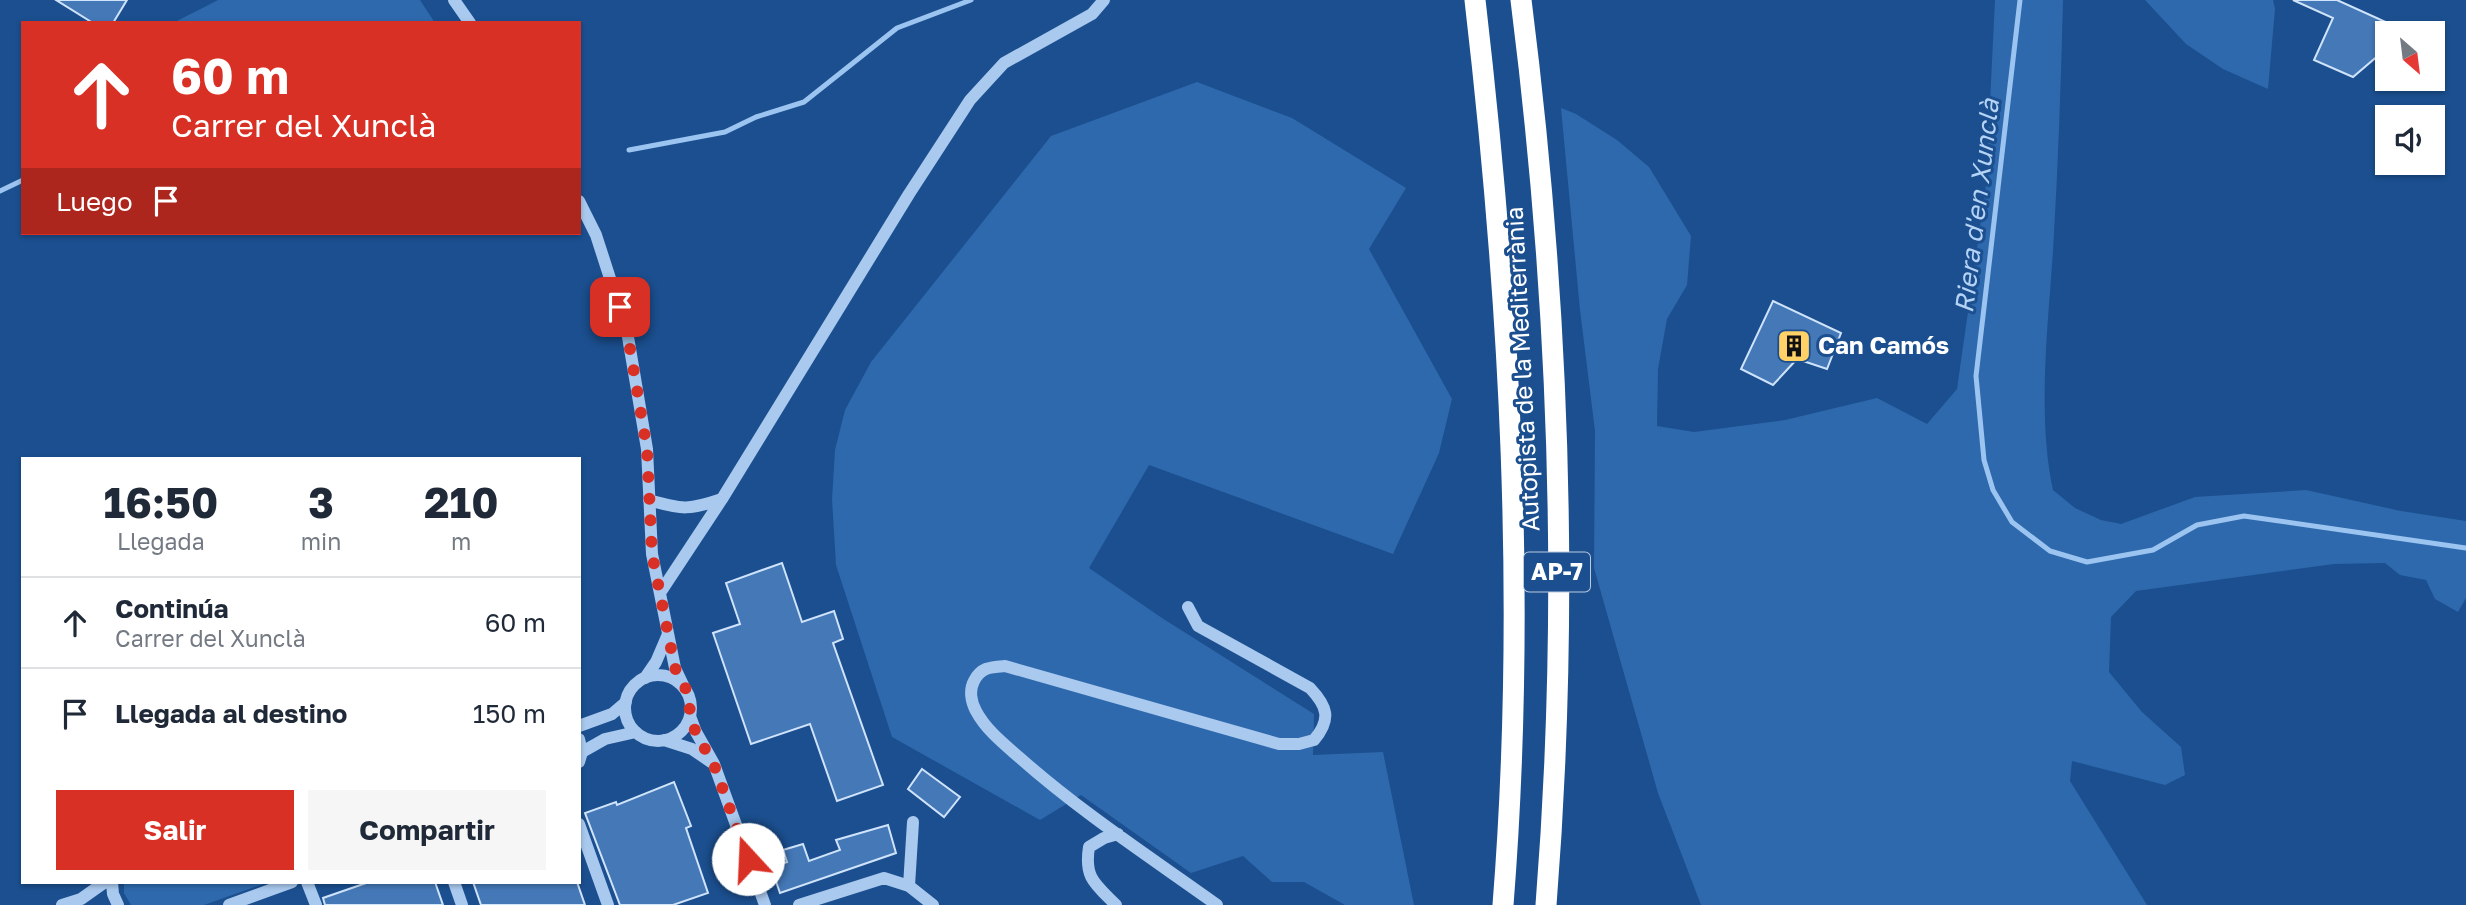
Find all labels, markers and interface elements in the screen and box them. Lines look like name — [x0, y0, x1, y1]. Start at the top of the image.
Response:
north arrow — [2375, 21, 2445, 91]
map controls — [2375, 21, 2445, 175]
text: 60 m — [171, 46, 289, 105]
icon: ahead — [56, 49, 147, 140]
water label: Riera d'en Xunclà — [1948, 96, 2005, 315]
button: sound — [2375, 105, 2445, 175]
text: Carrer del Xunclà — [171, 106, 436, 144]
icon: arrive — [147, 182, 185, 220]
text: Luego — [56, 186, 133, 217]
street label: Autopista de la Mediterrània — [1499, 206, 1544, 532]
pin — [590, 277, 650, 337]
icon: arrive — [601, 288, 639, 326]
building icon: Can Camós — [1775, 327, 1813, 365]
place label: Can Camós — [1818, 330, 1949, 359]
text: 16:50 — [104, 477, 218, 527]
text: 3 — [308, 477, 334, 527]
text: 210 — [424, 477, 498, 527]
text: Llegada — [117, 527, 205, 555]
text: min — [301, 527, 341, 555]
text: m — [451, 527, 471, 555]
road number: AP-7 — [1524, 552, 1590, 592]
text: Continúa — [115, 593, 229, 624]
icon: ahead — [56, 604, 94, 642]
text: 60 m — [485, 607, 546, 638]
text: Carrer del Xunclà — [115, 624, 306, 652]
icon: arrive — [56, 695, 94, 733]
text: Llegada al destino — [115, 698, 347, 729]
text: 150 m — [473, 698, 546, 729]
button: Salir — [56, 790, 294, 870]
button: Compartir — [308, 790, 546, 870]
position arrow — [711, 822, 785, 896]

